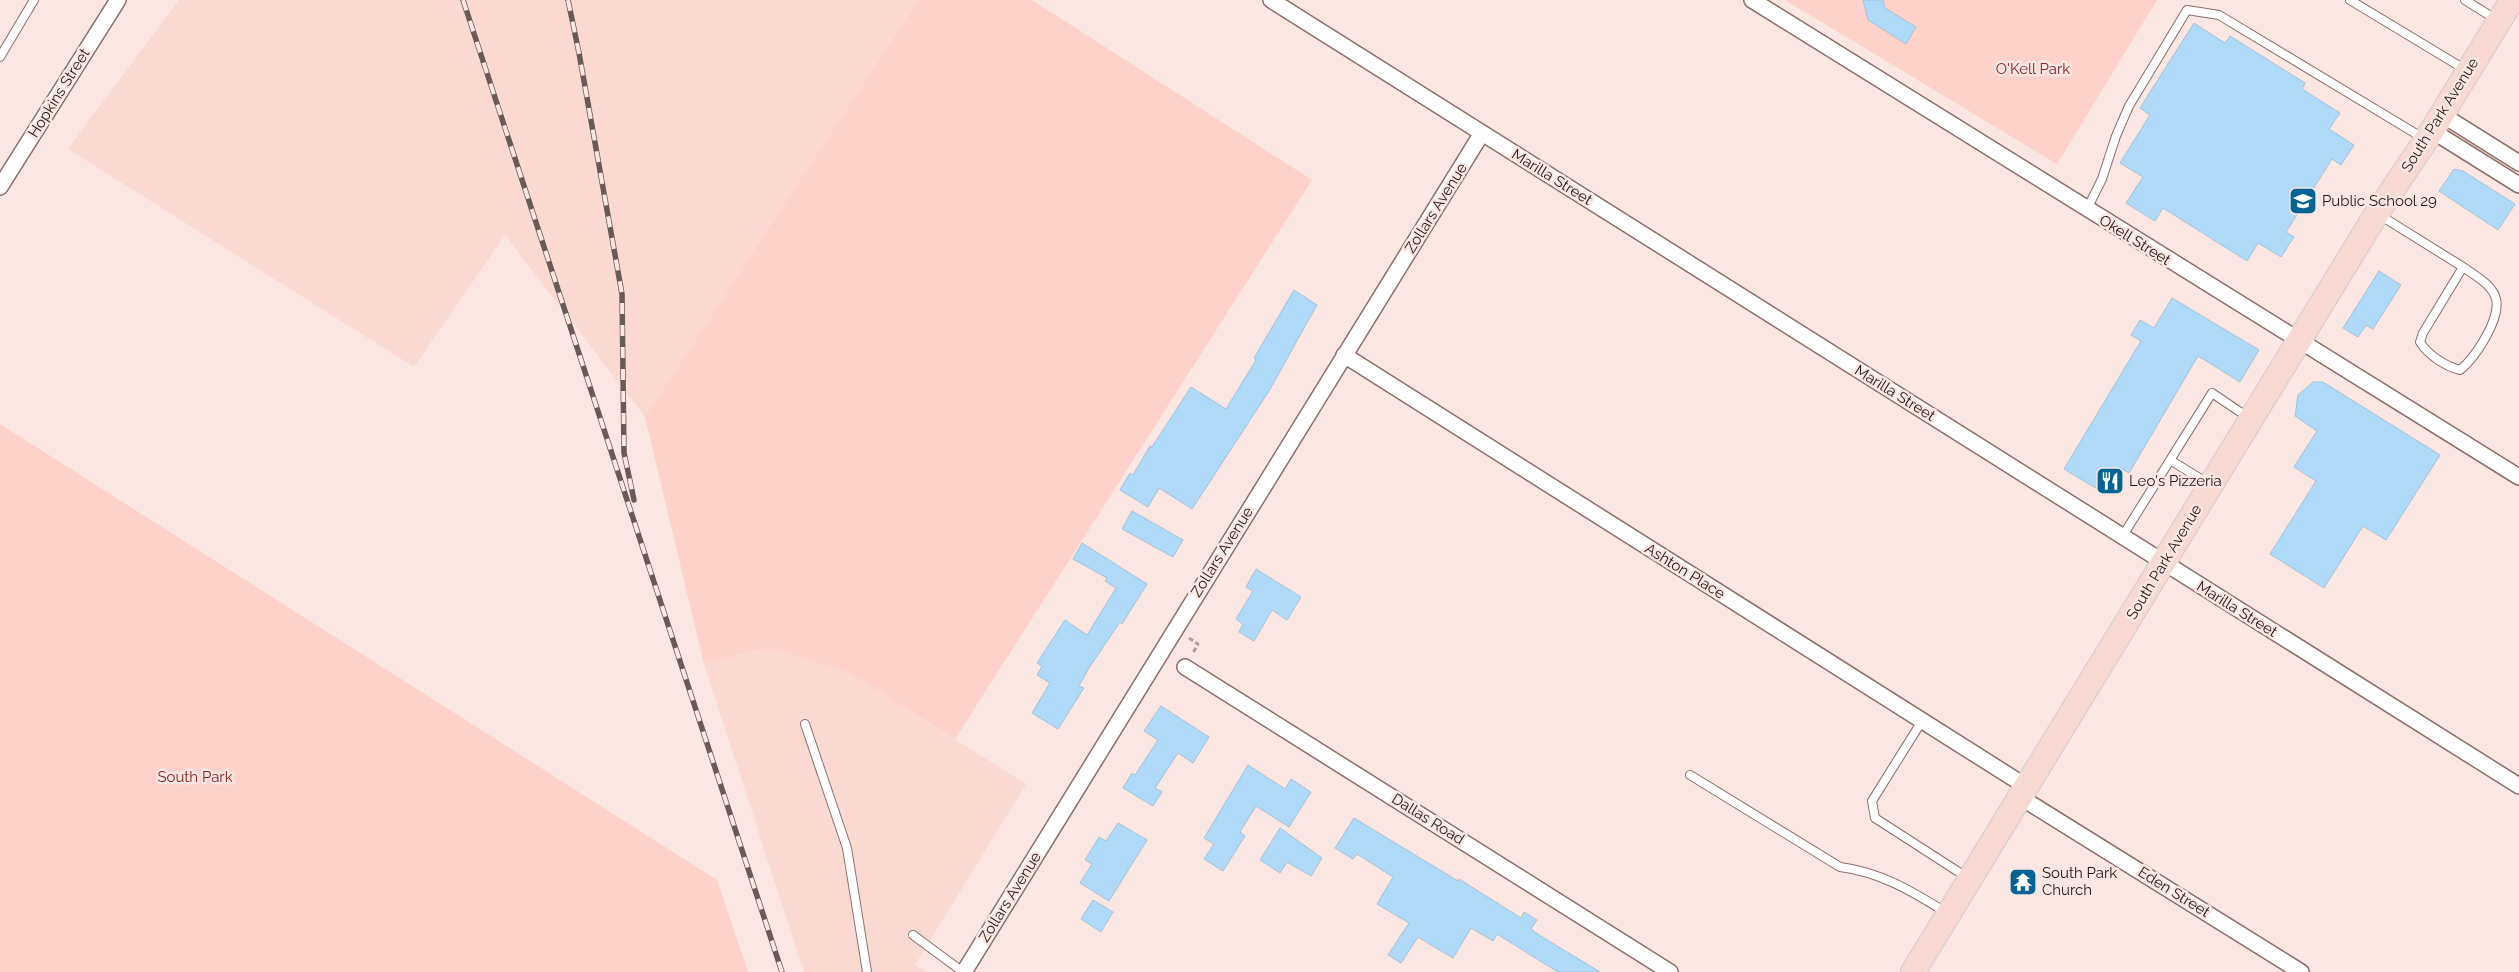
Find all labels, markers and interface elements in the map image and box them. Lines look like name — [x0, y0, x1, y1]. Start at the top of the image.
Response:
street label: Hopkins Street — [24, 45, 94, 141]
street label: South Park Avenue — [2398, 54, 2482, 175]
park label: O'Kell Park — [1996, 60, 2070, 78]
street label: Marilla Street — [1508, 145, 1596, 209]
street label: Zollars Avenue — [1401, 159, 1471, 256]
school or university icon: Public School 29 — [2288, 186, 2318, 216]
place label: Public School 29 — [2322, 192, 2437, 210]
street label: Okell Street — [2096, 211, 2174, 269]
street label: Marilla Street — [1851, 361, 1939, 425]
restaurant icon: Leo's Pizzeria — [2095, 466, 2125, 496]
place label: Leo's Pizzeria — [2129, 472, 2222, 490]
street label: South Park Avenue — [2123, 501, 2206, 623]
street label: Zollars Avenue — [1187, 503, 1257, 600]
street label: Ashton Place — [1642, 539, 1728, 603]
street label: Marilla Street — [2193, 577, 2281, 641]
park label: South Park — [157, 768, 233, 786]
street label: Dallas Road — [1388, 790, 1468, 848]
street label: Zollars Avenue — [975, 848, 1045, 945]
street label: Eden Street — [2135, 863, 2213, 921]
place label: South Park Church — [2042, 864, 2117, 899]
temple icon: South Park Church — [2008, 867, 2038, 897]

